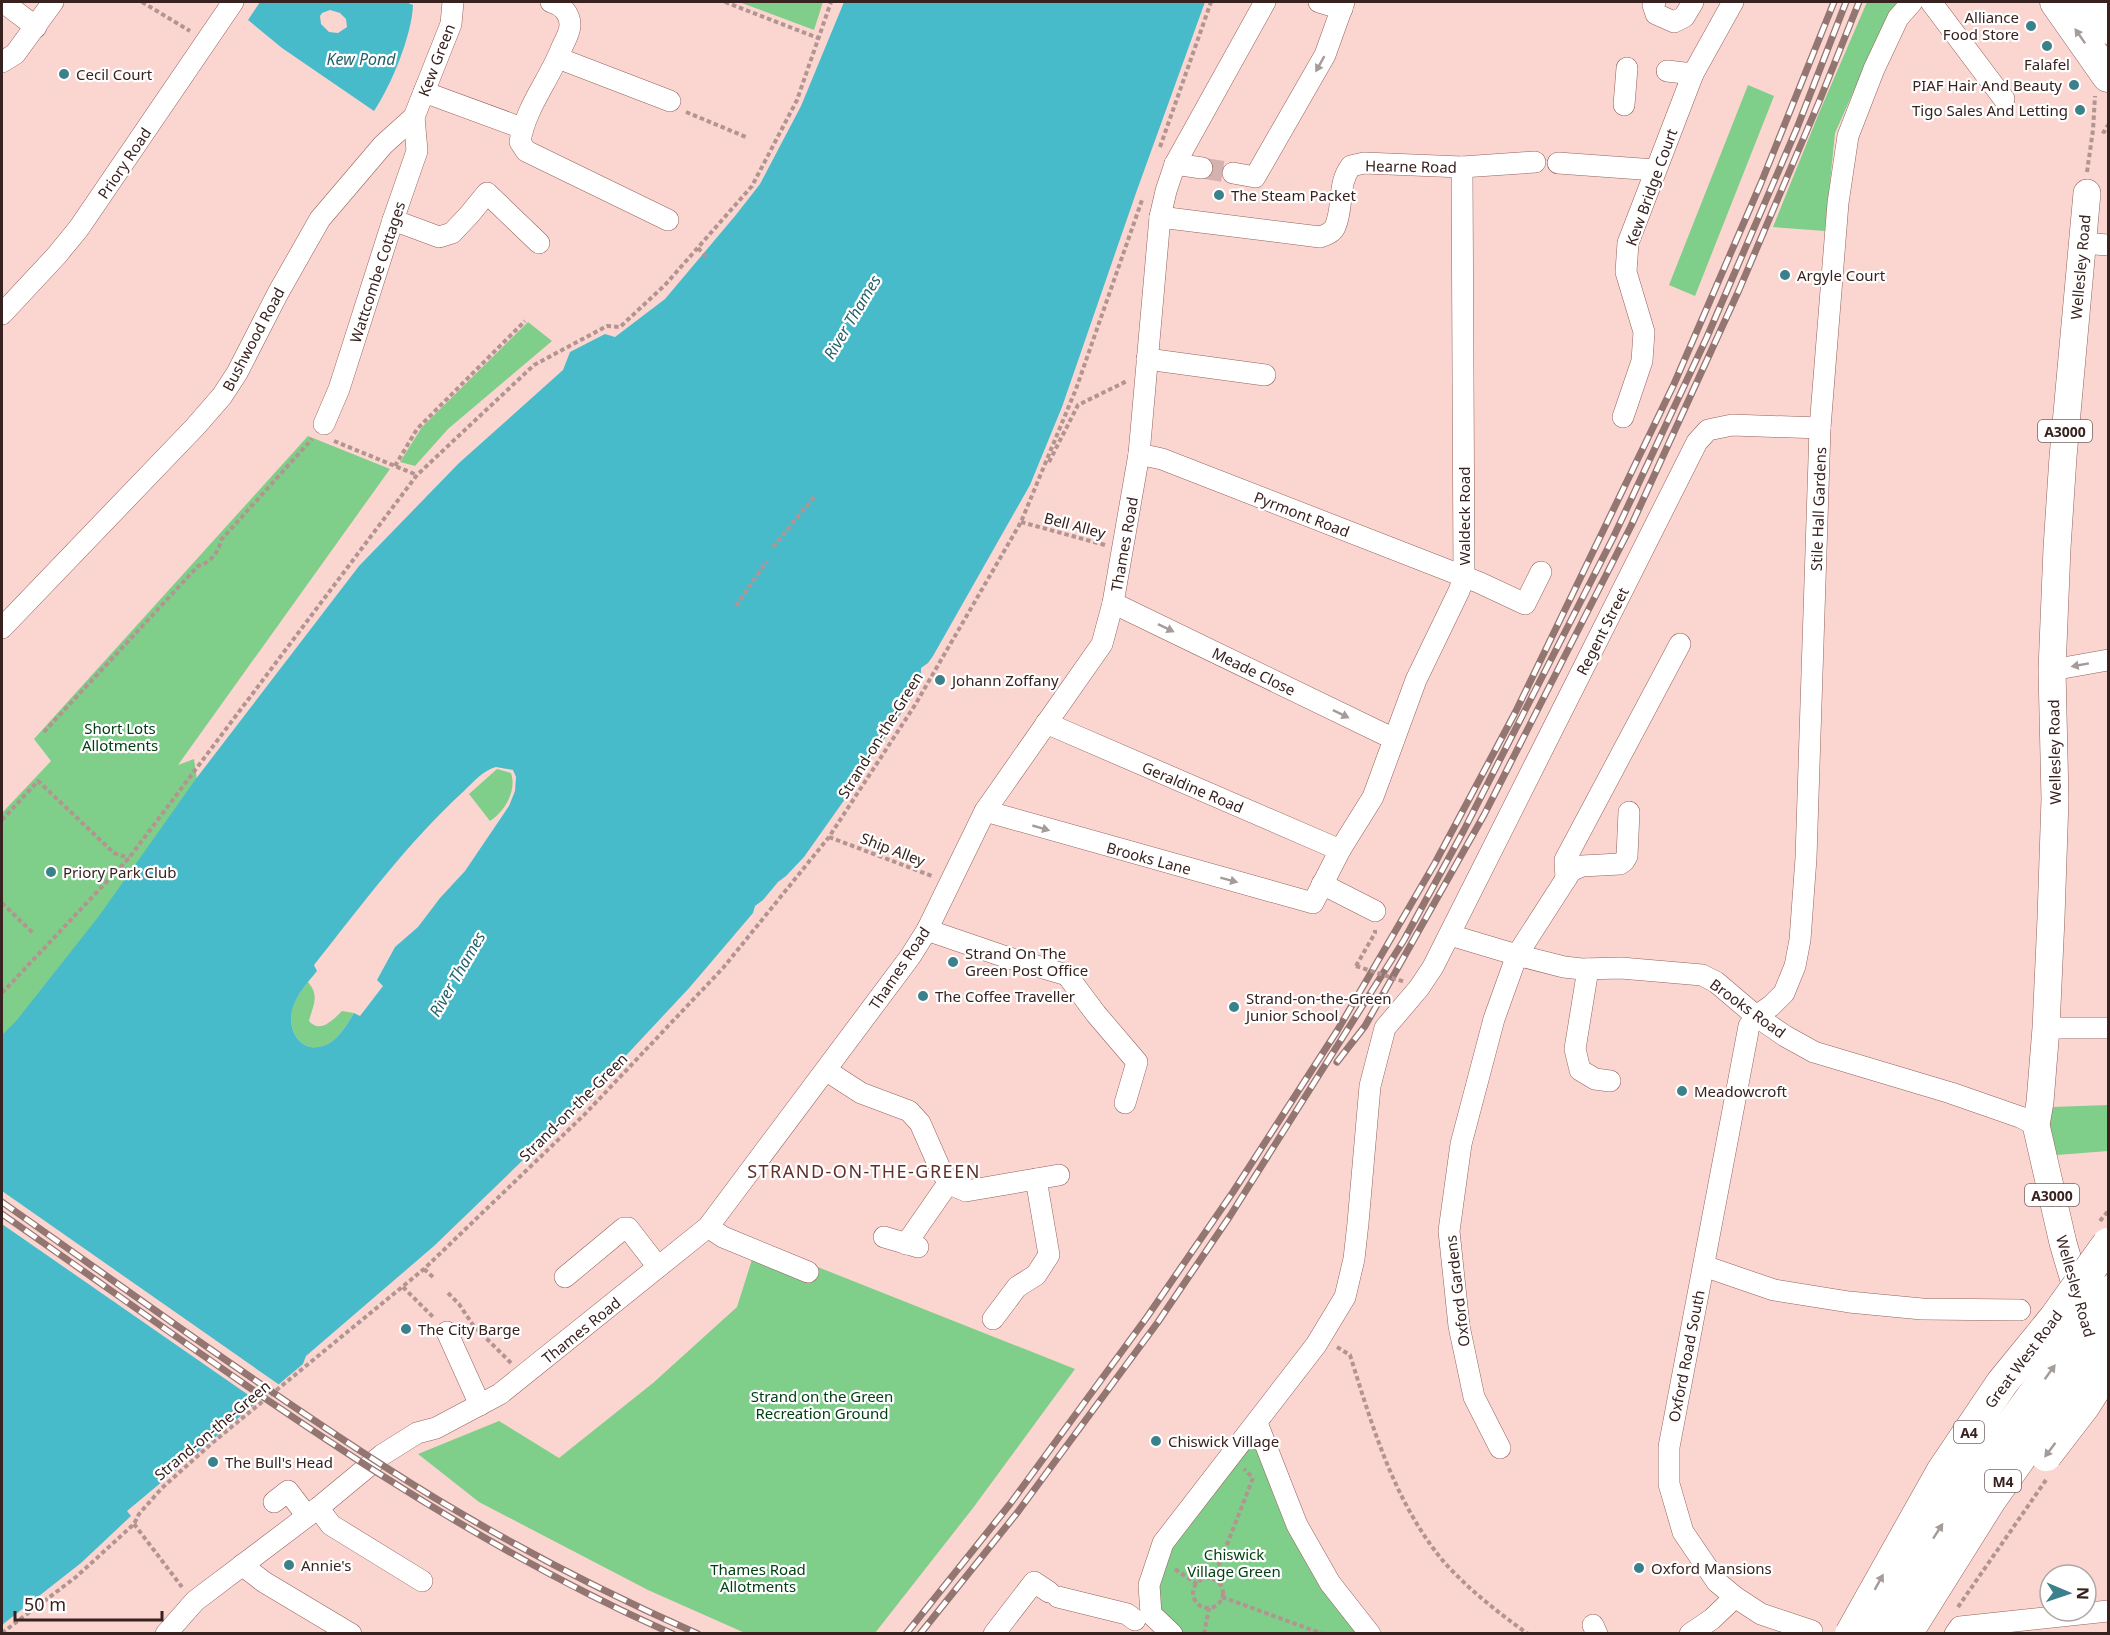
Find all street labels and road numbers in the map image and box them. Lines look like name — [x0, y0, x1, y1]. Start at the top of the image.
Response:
street label: Kew Green — [413, 21, 459, 99]
street label: Priory Road — [93, 123, 155, 203]
street label: Kew Bridge Court — [1621, 125, 1682, 248]
street label: Hearne Road — [1365, 155, 1457, 177]
street label: Wattcombe Cottages — [345, 199, 409, 345]
street label: Wellesley Road — [2065, 214, 2095, 320]
street label: Bushwood Road — [217, 284, 289, 394]
road number: A3000 — [2038, 420, 2092, 442]
street label: Stile Hall Gardens — [1806, 447, 1830, 571]
street label: Waldeck Road — [1454, 467, 1474, 565]
street label: Pyrmont Road — [1251, 487, 1353, 541]
street label: Thames Road — [1106, 495, 1142, 593]
street label: Bell Alley — [1042, 507, 1108, 543]
street label: Regent Street — [1571, 583, 1633, 678]
street label: Meade Close — [1209, 642, 1299, 700]
street label: Strand-on-the-Green — [833, 668, 927, 802]
street label: Wellesley Road — [2043, 699, 2065, 805]
street label: Geraldine Road — [1139, 757, 1247, 817]
street label: Ship Alley — [858, 828, 928, 871]
street label: Brooks Lane — [1104, 837, 1194, 879]
street label: Thames Road — [864, 923, 934, 1013]
street label: Brooks Road — [1706, 974, 1790, 1042]
street label: Strand-on-the-Green — [515, 1049, 631, 1165]
road number: A3000 — [2025, 1184, 2079, 1206]
street label: Wellesley Road — [2052, 1233, 2100, 1339]
street label: Oxford Gardens — [1440, 1234, 1474, 1348]
street label: Oxford Road South — [1663, 1288, 1709, 1424]
street label: Thames Road — [538, 1292, 624, 1368]
street label: Great West Road — [1980, 1306, 2066, 1412]
street label: Strand-on-the-Green — [150, 1376, 274, 1484]
road number: A4 — [1954, 1421, 1984, 1443]
road number: M4 — [1985, 1470, 2021, 1492]

